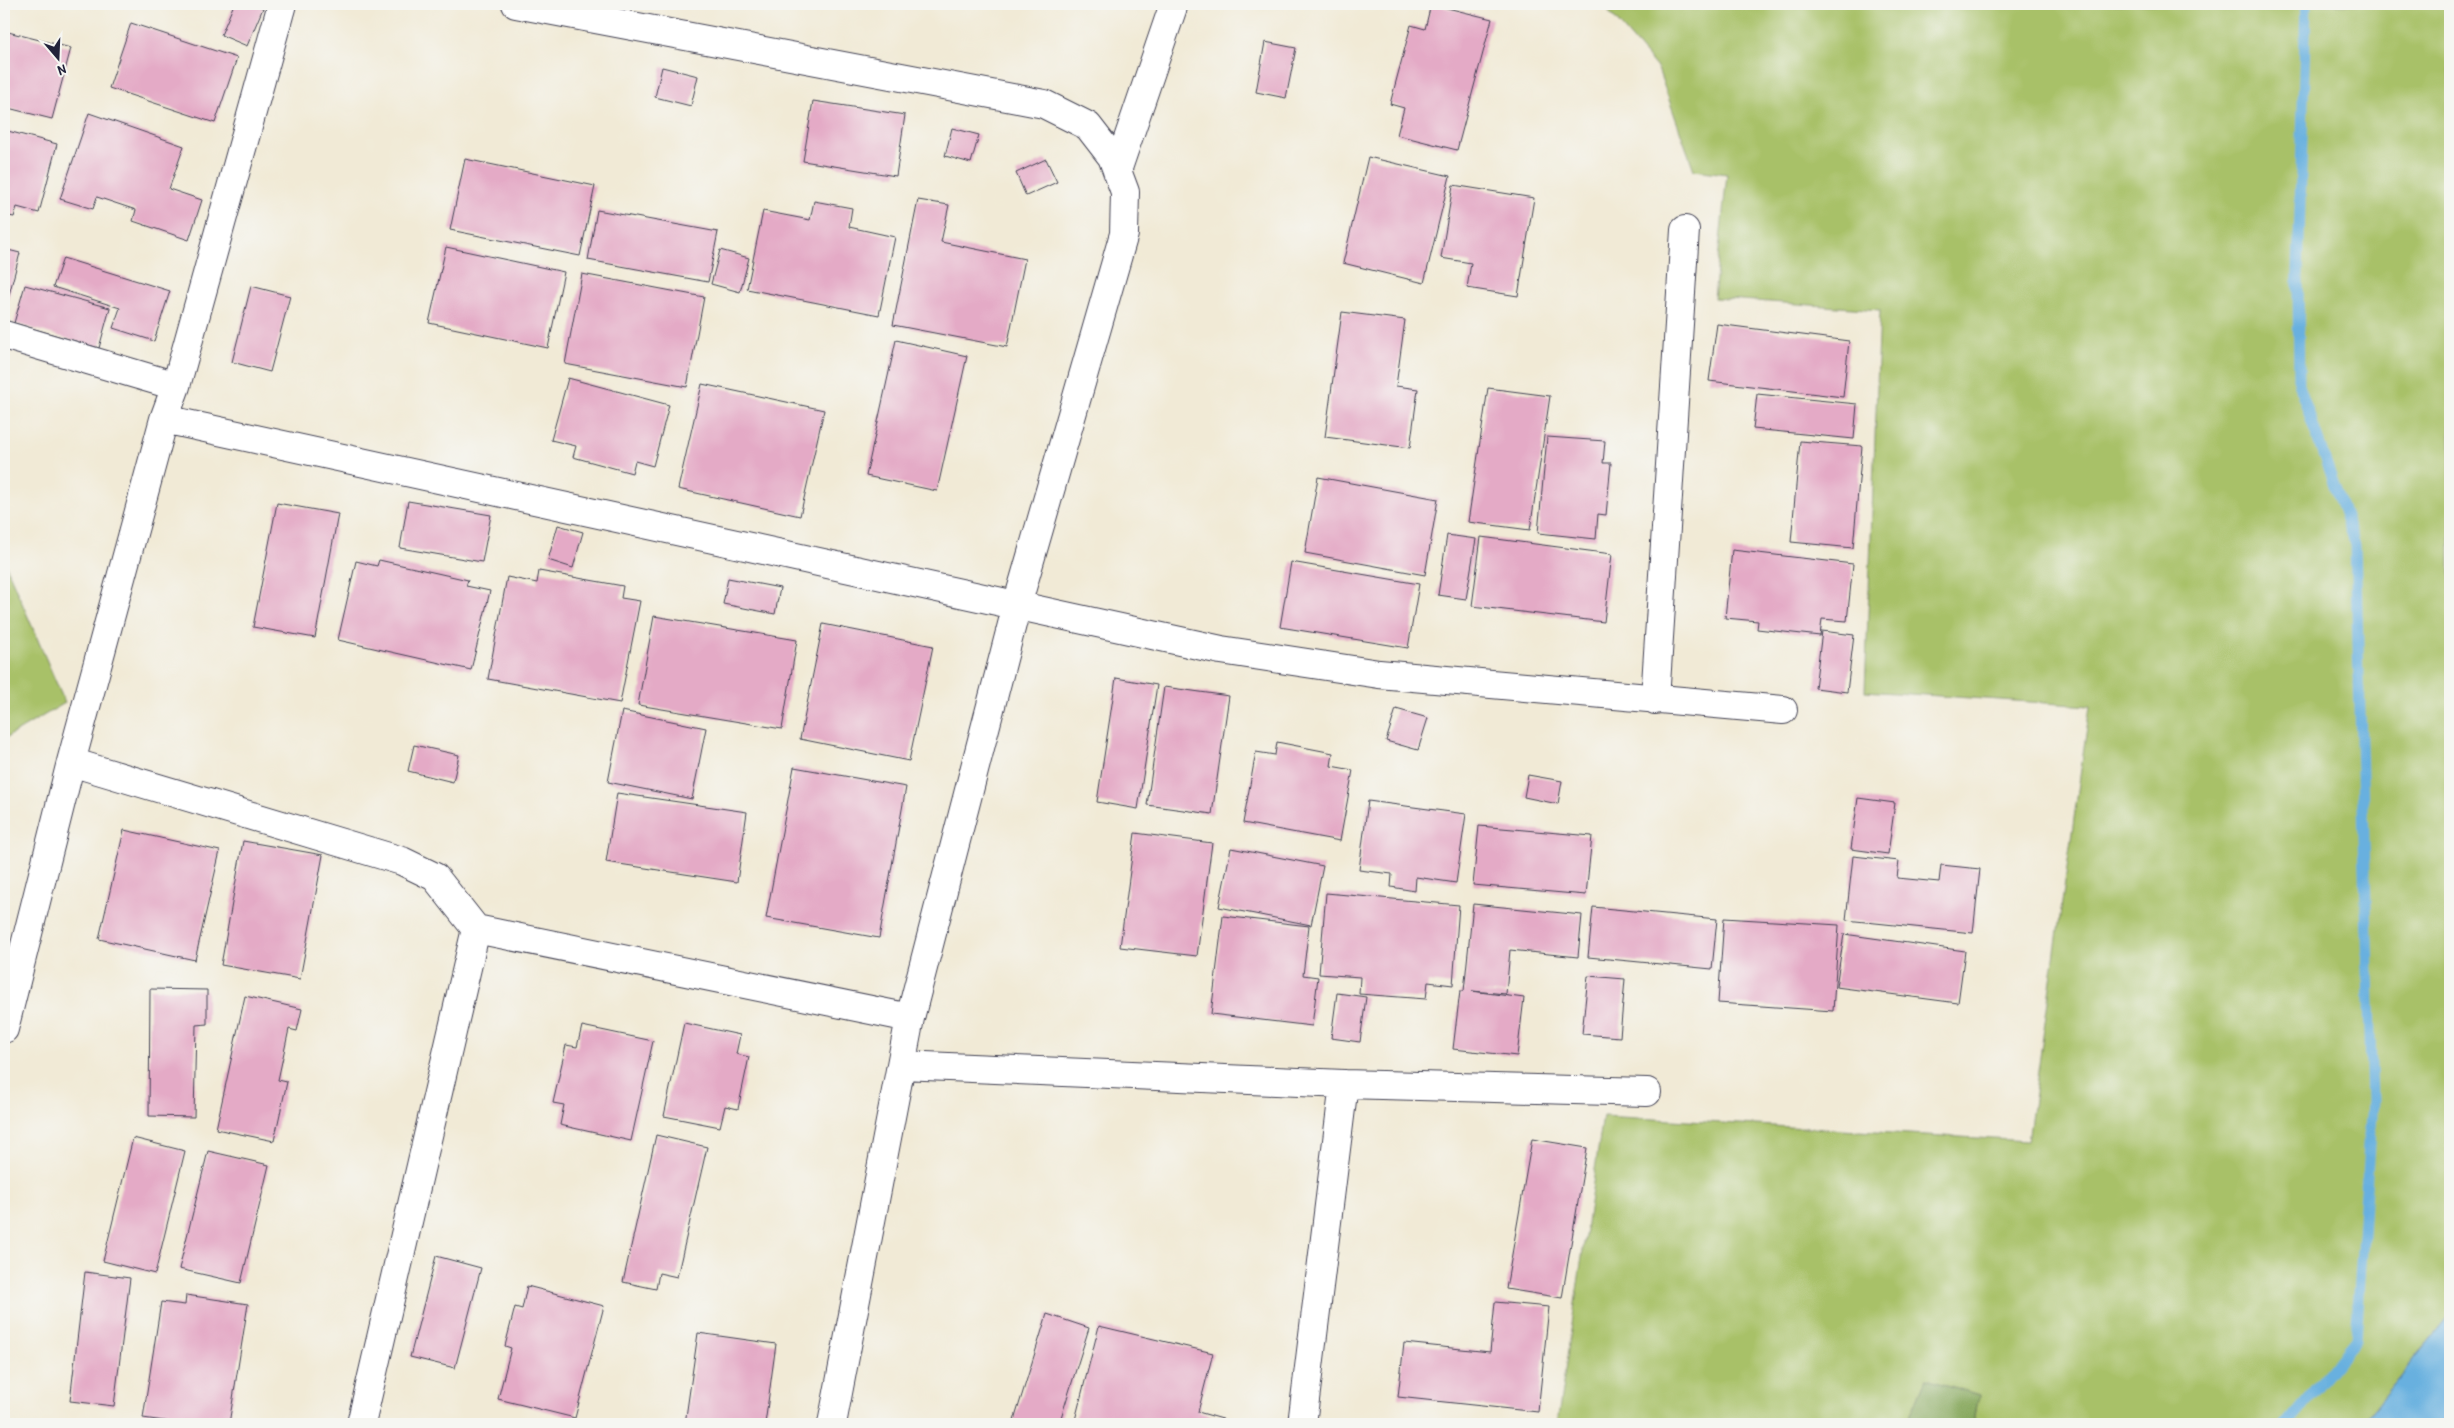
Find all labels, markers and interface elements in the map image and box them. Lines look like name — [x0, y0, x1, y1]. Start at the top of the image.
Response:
north arrow — [32, 32, 82, 82]
text: N — [55, 61, 69, 81]

